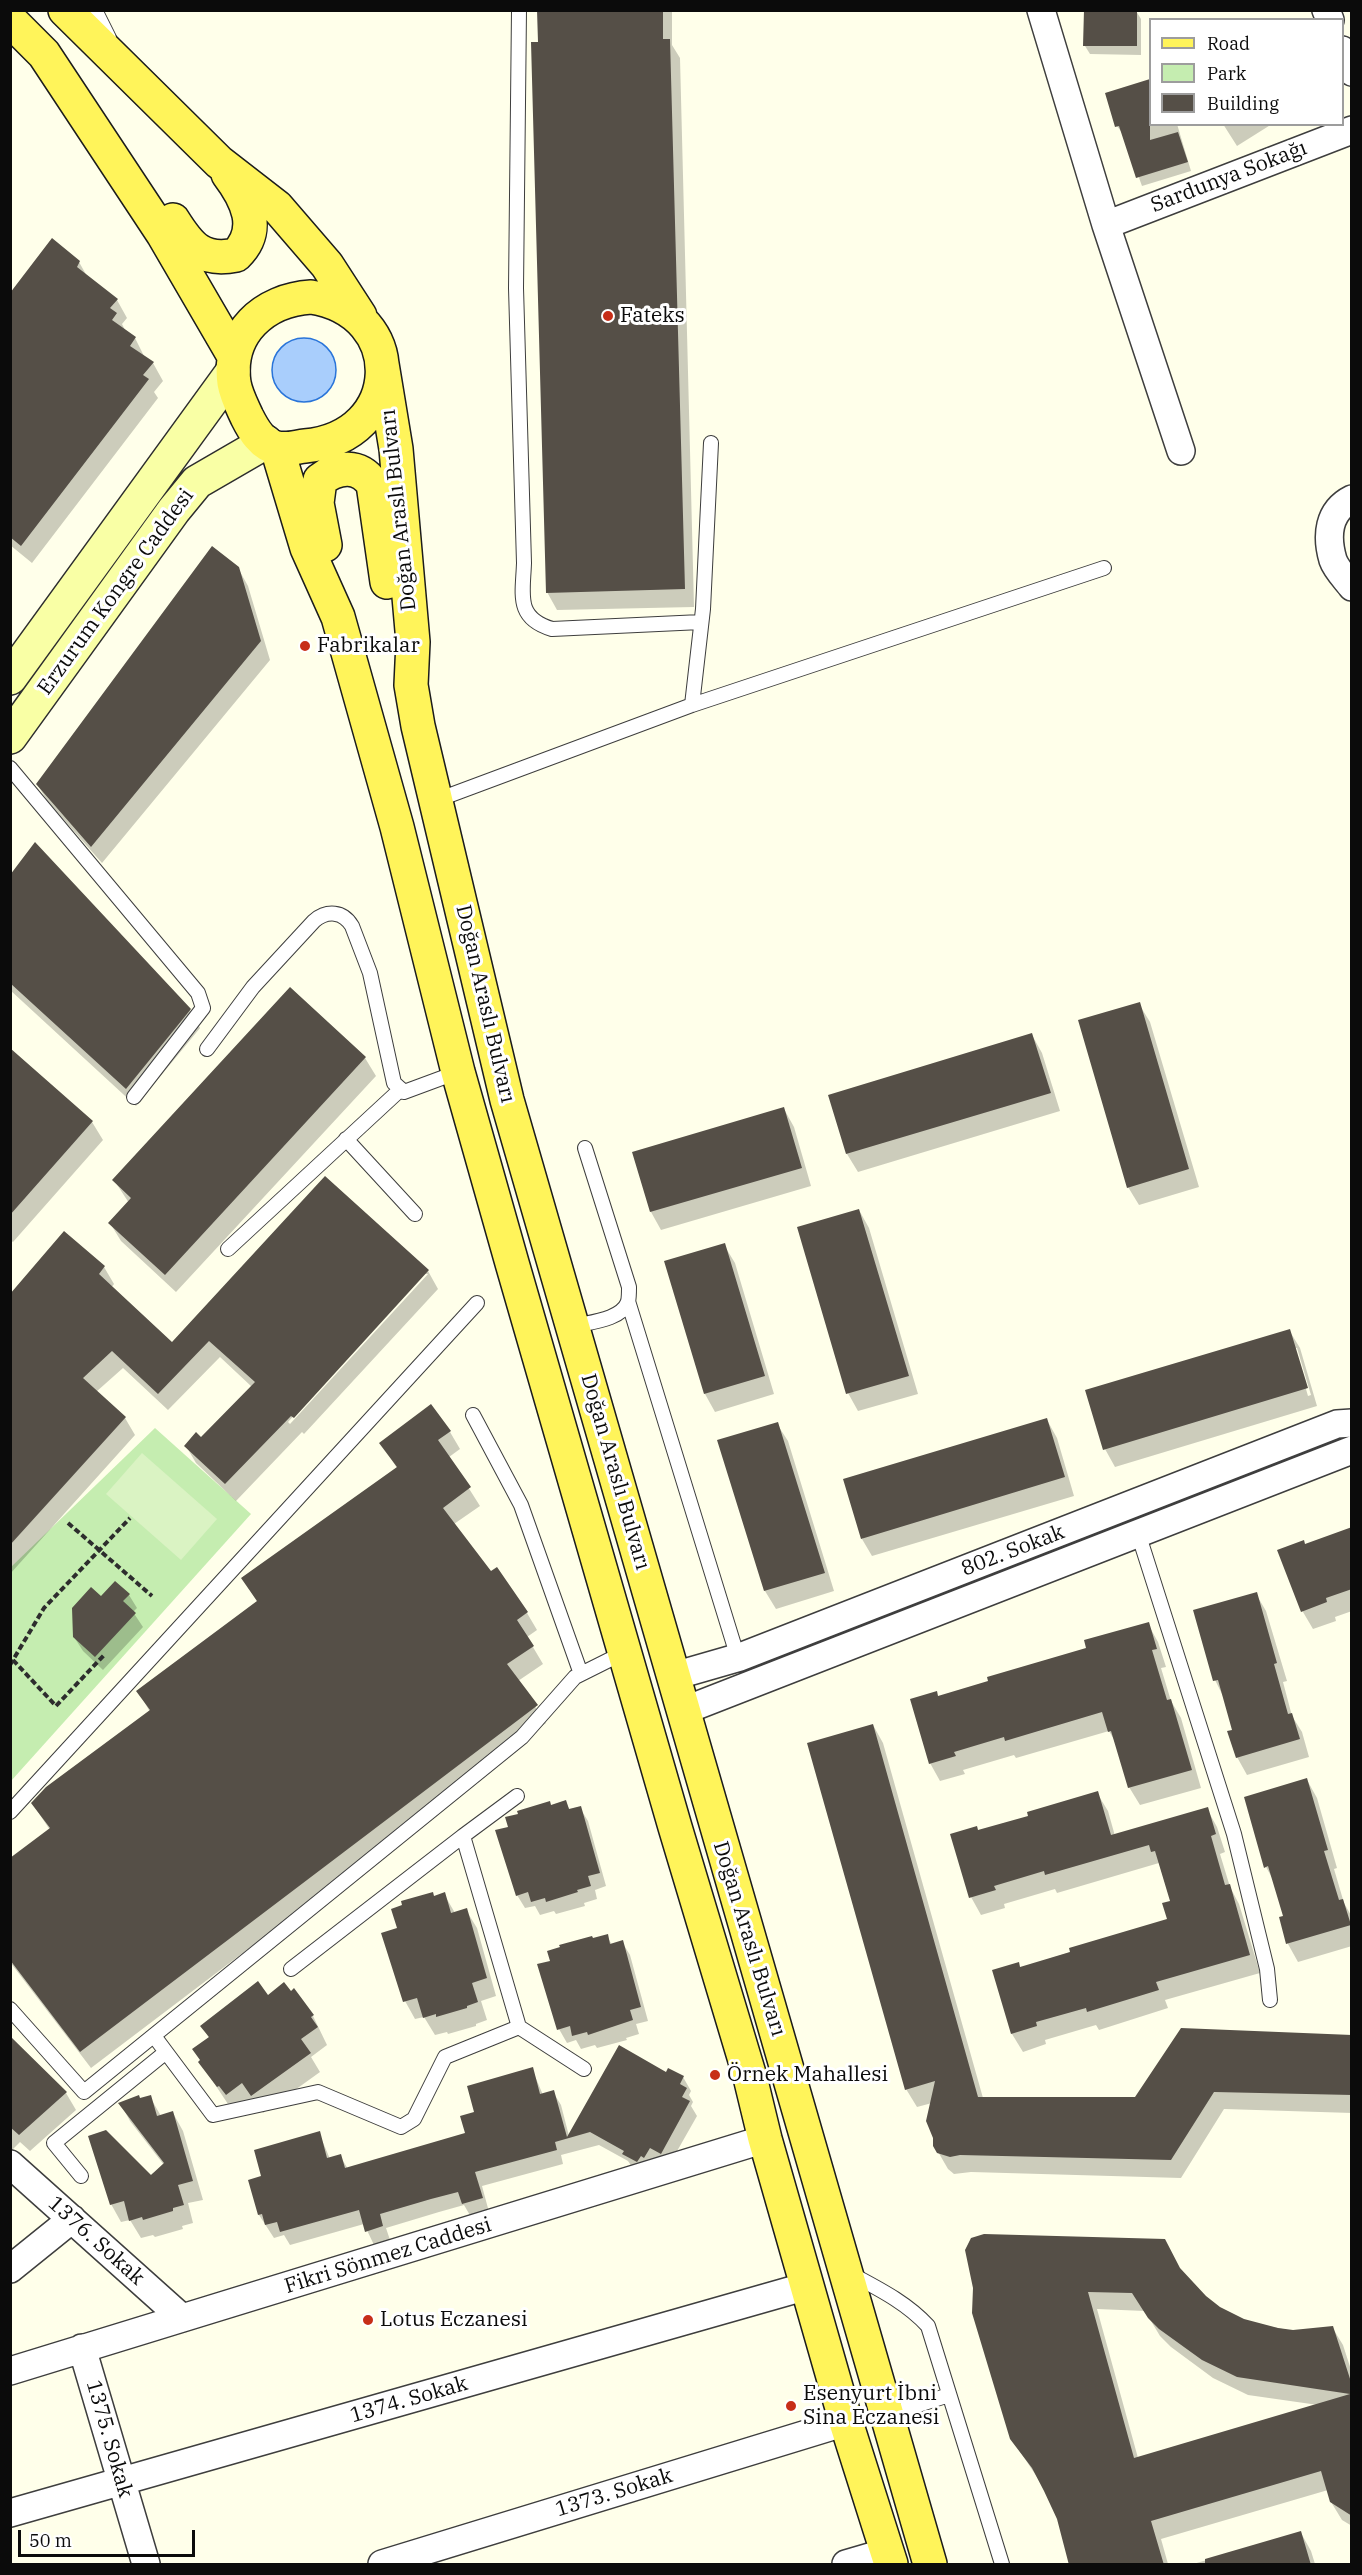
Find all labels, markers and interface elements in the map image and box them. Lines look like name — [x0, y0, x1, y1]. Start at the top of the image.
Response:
legend — [1149, 18, 1344, 126]
text: Road — [1207, 32, 1250, 55]
text: Park — [1207, 62, 1246, 85]
text: Building — [1207, 92, 1279, 115]
street label: Sardunya Sokağı — [1147, 136, 1311, 218]
place label: Fateks — [620, 303, 685, 329]
marker: Fateks — [601, 309, 615, 323]
street label: Doğan Araslı Bulvarı — [376, 408, 422, 612]
street label: Erzurum Kongre Caddesi — [33, 484, 199, 700]
place label: Fabrikalar — [317, 633, 420, 659]
marker: Fabrikalar — [298, 639, 312, 653]
street label: Doğan Araslı Bulvarı — [450, 902, 520, 1106]
street label: Doğan Araslı Bulvarı — [575, 1371, 655, 1573]
street label: 802. Sokak — [958, 1520, 1068, 1582]
street label: Doğan Araslı Bulvarı — [707, 1838, 791, 2040]
place label: Örnek Mahallesi — [727, 2062, 888, 2088]
marker: Örnek Mahallesi — [708, 2068, 722, 2082]
street label: 1376. Sokak — [43, 2191, 149, 2291]
street label: Fikri Sönmez Caddesi — [281, 2212, 495, 2300]
place label: Lotus Eczanesi — [380, 2307, 528, 2333]
marker: Lotus Eczanesi — [361, 2313, 375, 2327]
street label: 1374. Sokak — [347, 2371, 471, 2429]
street label: 1375. Sokak — [80, 2377, 138, 2501]
place label: Esenyurt İbni Sina Eczanesi — [803, 2381, 939, 2431]
marker: Esenyurt İbni Sina Eczanesi — [784, 2399, 798, 2413]
street label: 1373. Sokak — [552, 2463, 676, 2523]
scale bar — [21, 2518, 198, 2556]
text: 50 m — [29, 2529, 72, 2552]

